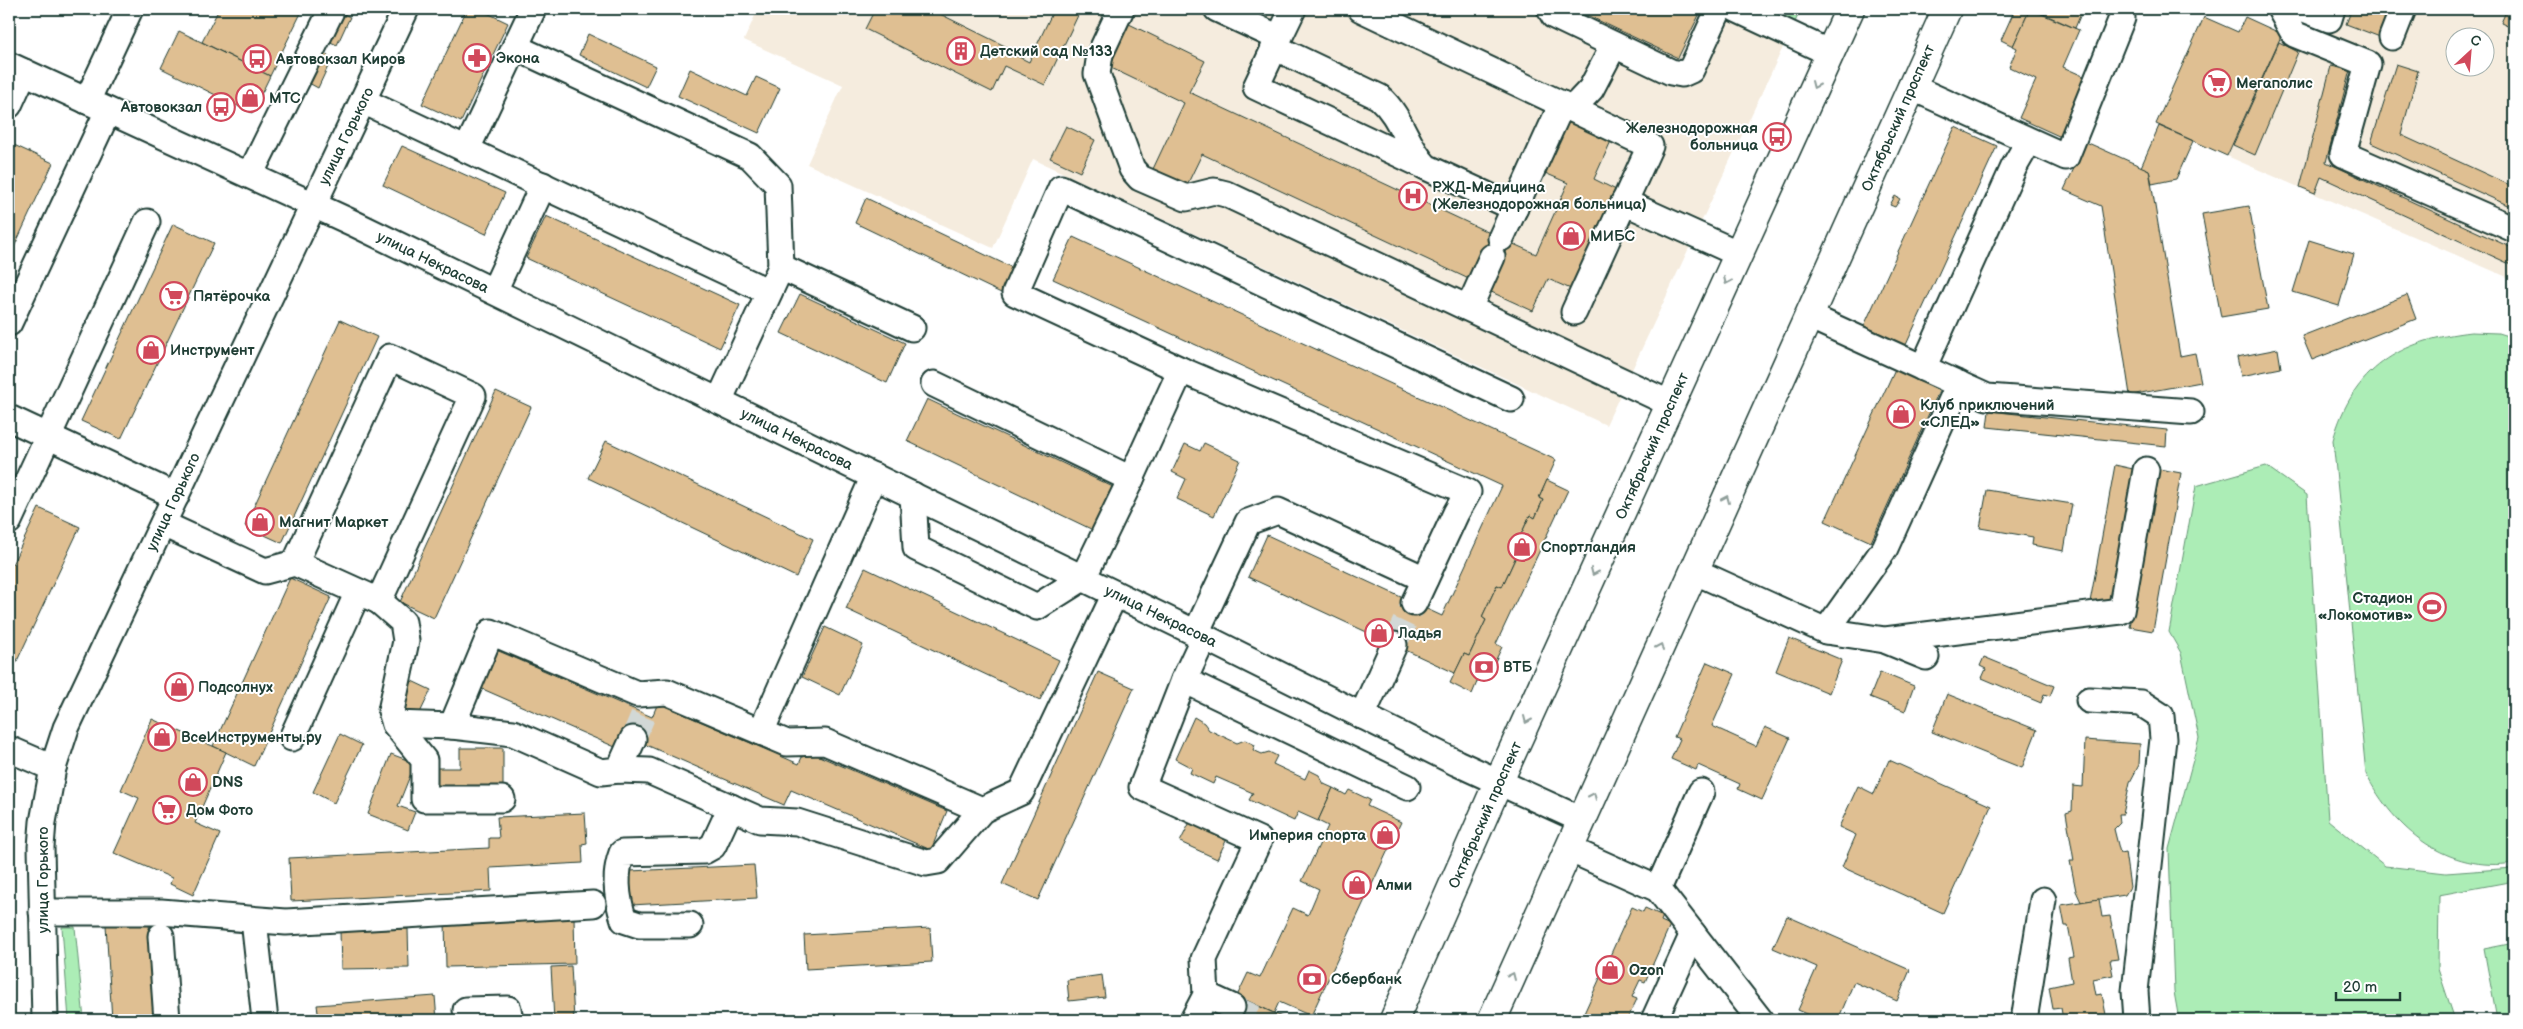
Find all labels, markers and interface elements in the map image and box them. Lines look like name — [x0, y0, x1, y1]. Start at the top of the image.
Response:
north arrow — [2446, 28, 2496, 78]
text: С — [2467, 31, 2484, 51]
building icon: Детский сад №133 — [946, 36, 976, 66]
place label: Детский сад №133 — [980, 42, 1113, 61]
street label: Октябрьский проспект — [1857, 42, 1939, 195]
pharmacy icon: Экона — [462, 43, 492, 73]
bus stop icon: Автовокзал Киров — [242, 44, 272, 74]
place label: Экона — [496, 49, 540, 68]
place label: Автовокзал Киров — [275, 50, 405, 69]
supermarket icon: Мегаполис — [2202, 68, 2232, 98]
place label: Мегаполис — [2236, 74, 2313, 93]
one-way arrow — [1811, 80, 1822, 89]
shop icon: МТС — [235, 83, 265, 113]
street label: улица Горького — [315, 84, 378, 188]
place label: МТС — [269, 89, 301, 108]
bus stop icon: Автовокзал — [206, 92, 236, 122]
place label: Автовокзал — [120, 98, 202, 117]
place label: Железнодорожная больница — [1626, 119, 1758, 155]
bus stop icon: Железнодорожная больница — [1762, 122, 1792, 152]
place label: РЖД-Медицина (Железнодорожная больница) — [1432, 178, 1647, 214]
hospital icon: РЖД-Медицина (Железнодорожная больница) — [1398, 181, 1428, 211]
shop icon: МИБС — [1556, 221, 1586, 251]
street label: улица Некрасова — [374, 227, 492, 298]
place label: МИБС — [1590, 227, 1636, 246]
one-way arrow — [1722, 276, 1733, 285]
supermarket icon: Пятёрочка — [159, 281, 189, 311]
place label: Пятёрочка — [193, 287, 271, 306]
shop icon: Инструмент — [136, 335, 166, 365]
place label: Инструмент — [170, 341, 256, 360]
street label: Октябрьский проспект — [1611, 370, 1693, 523]
place label: Клуб приключений «СЛЕД» — [1920, 396, 2054, 432]
shop icon: Клуб приключений «СЛЕД» — [1886, 399, 1916, 429]
street label: улица Некрасова — [738, 404, 856, 475]
street label: улица Горького — [142, 450, 205, 554]
one-way arrow — [1720, 495, 1731, 504]
shop icon: Магнит Маркет — [245, 507, 275, 537]
place label: Магнит Маркет — [279, 513, 389, 532]
shop icon: Спортландия — [1507, 532, 1537, 562]
place label: Спортландия — [1541, 538, 1636, 557]
one-way arrow — [1590, 567, 1601, 576]
street label: улица Некрасова — [1102, 581, 1220, 652]
place label: Cтадион «Локомотив» — [2317, 589, 2413, 625]
sports icon: Cтадион «Локомотив» — [2417, 592, 2447, 622]
shop icon: Ладья — [1364, 618, 1394, 648]
place label: Ладья — [1397, 624, 1442, 643]
one-way arrow — [1653, 643, 1664, 652]
bank icon: ВТБ — [1469, 652, 1499, 682]
place label: ВТБ — [1503, 658, 1533, 677]
shop icon: Подсолнух — [164, 672, 194, 702]
place label: Подсолнух — [198, 678, 273, 697]
one-way arrow — [1523, 715, 1533, 724]
shop icon: ВсеИнструменты.ру — [147, 722, 177, 752]
place label: ВсеИнструменты.ру — [181, 728, 322, 747]
street label: Октябрьский проспект — [1444, 739, 1526, 892]
shop icon: DNS — [178, 767, 208, 797]
place label: DNS — [212, 773, 243, 792]
one-way arrow — [1586, 792, 1597, 801]
supermarket icon: Дом Фото — [152, 795, 182, 825]
place label: Дом Фото — [186, 801, 253, 820]
shop icon: Империя спорта — [1370, 820, 1400, 850]
place label: Империя спорта — [1249, 826, 1366, 845]
street label: улица Горького — [34, 827, 53, 933]
shop icon: Алми — [1342, 870, 1372, 900]
place label: Алми — [1375, 876, 1412, 895]
shop icon: Ozon — [1595, 955, 1625, 985]
place label: Ozon — [1629, 961, 1664, 980]
bank icon: Сбербанк — [1297, 964, 1327, 994]
scale bar — [2336, 969, 2399, 1001]
place label: Сбербанк — [1331, 970, 1403, 989]
one-way arrow — [1506, 972, 1516, 981]
text: 20 m — [2343, 978, 2377, 997]

